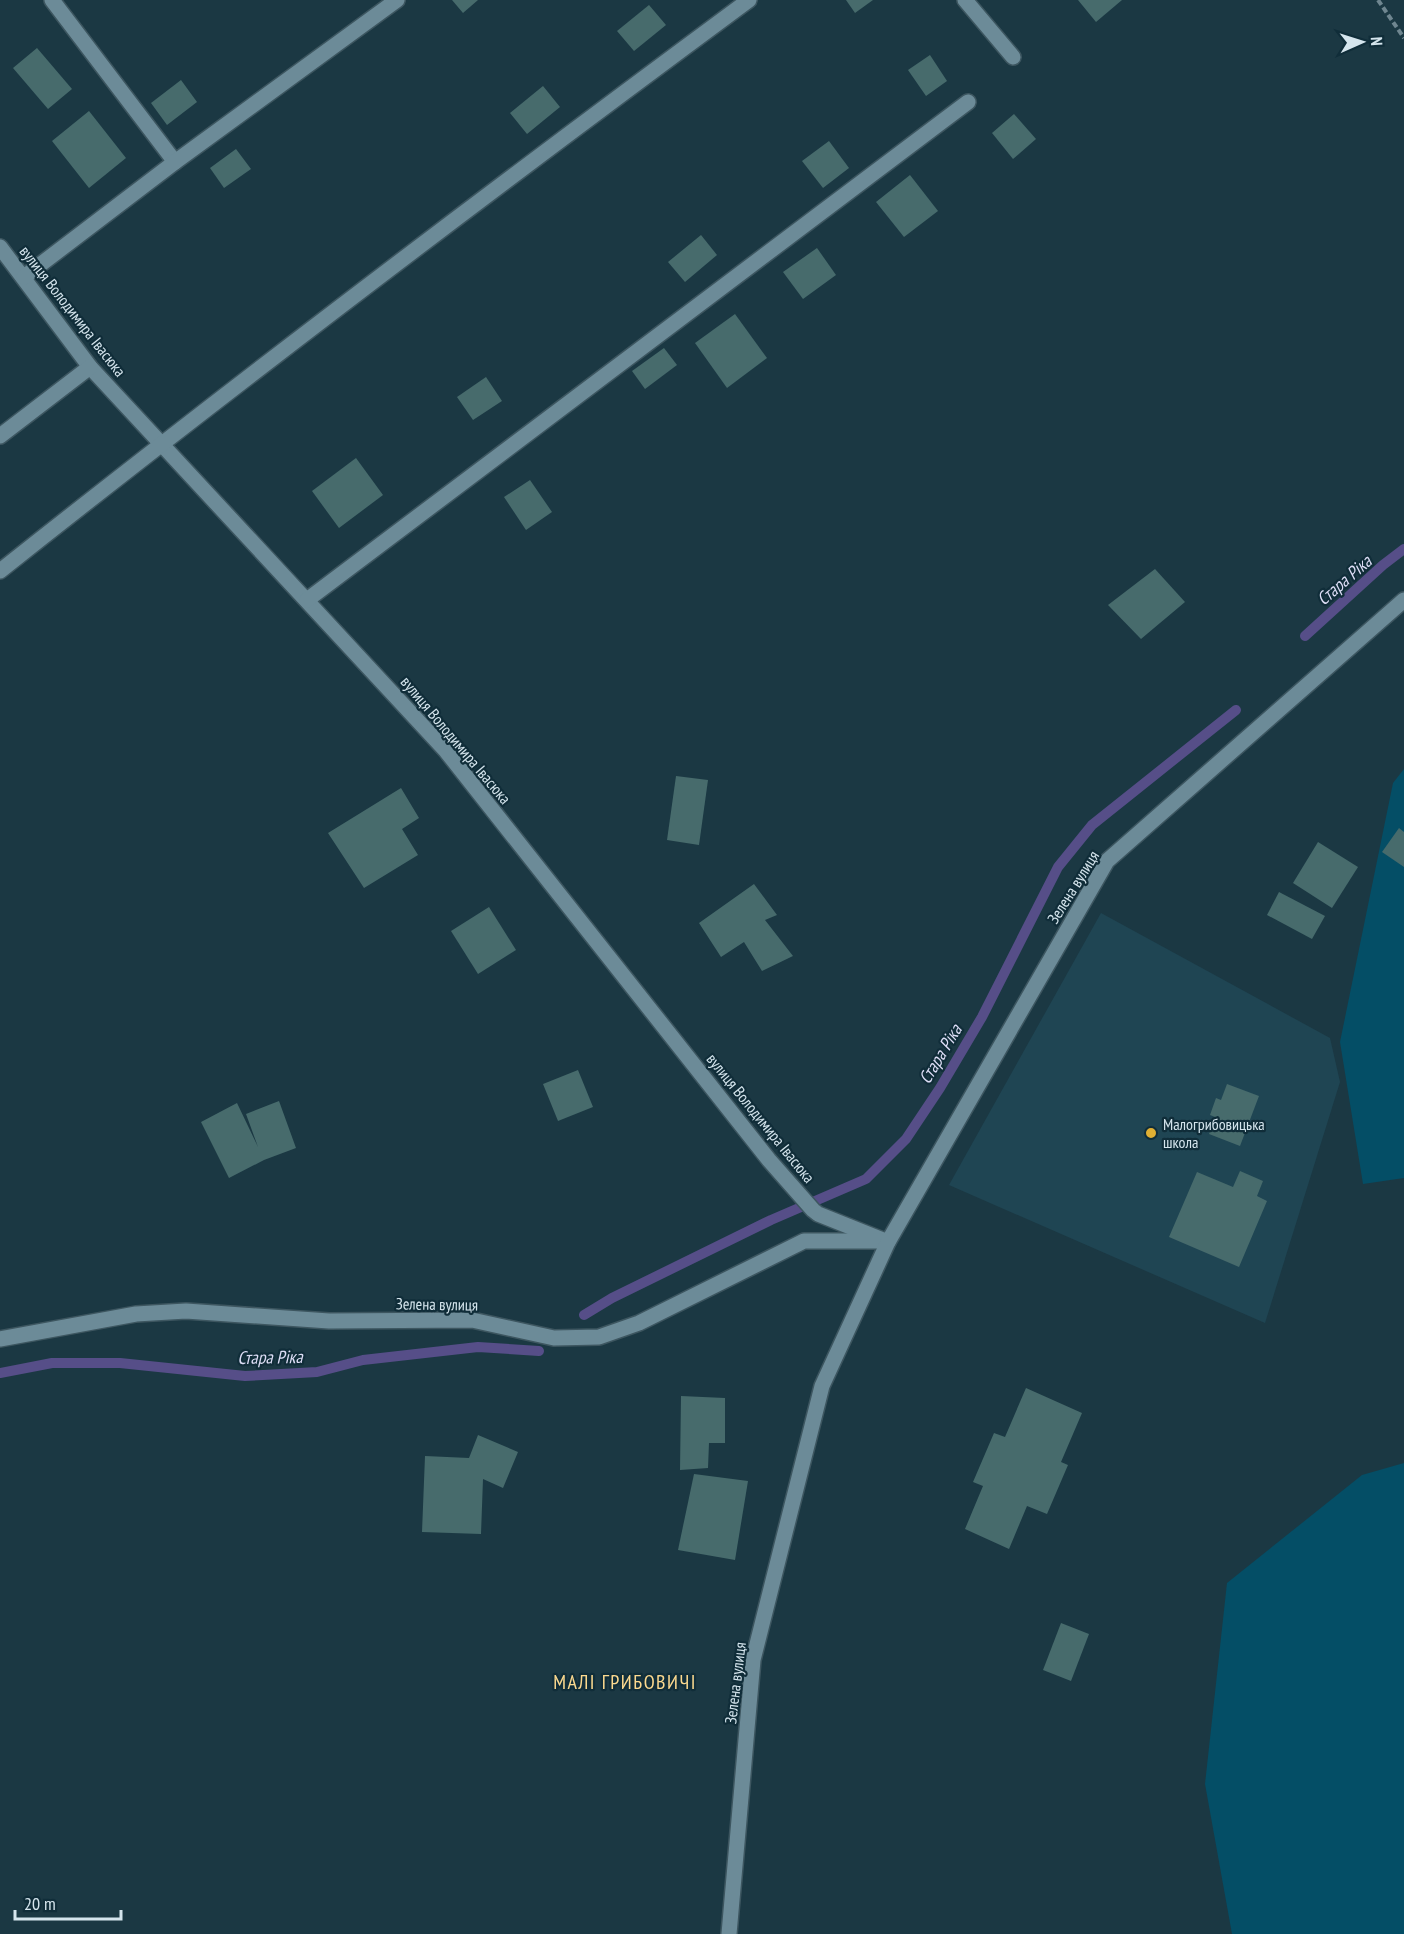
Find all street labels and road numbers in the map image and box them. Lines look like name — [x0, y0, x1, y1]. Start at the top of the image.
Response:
street label: вулиця Володимира Івасюка — [16, 242, 130, 380]
street label: вулиця Володимира Івасюка — [397, 672, 515, 808]
street label: Зелена вулиця — [1043, 847, 1103, 927]
street label: вулиця Володимира Івасюка — [703, 1049, 819, 1187]
street label: Зелена вулиця — [396, 1293, 478, 1315]
street label: Зелена вулиця — [720, 1641, 750, 1725]

